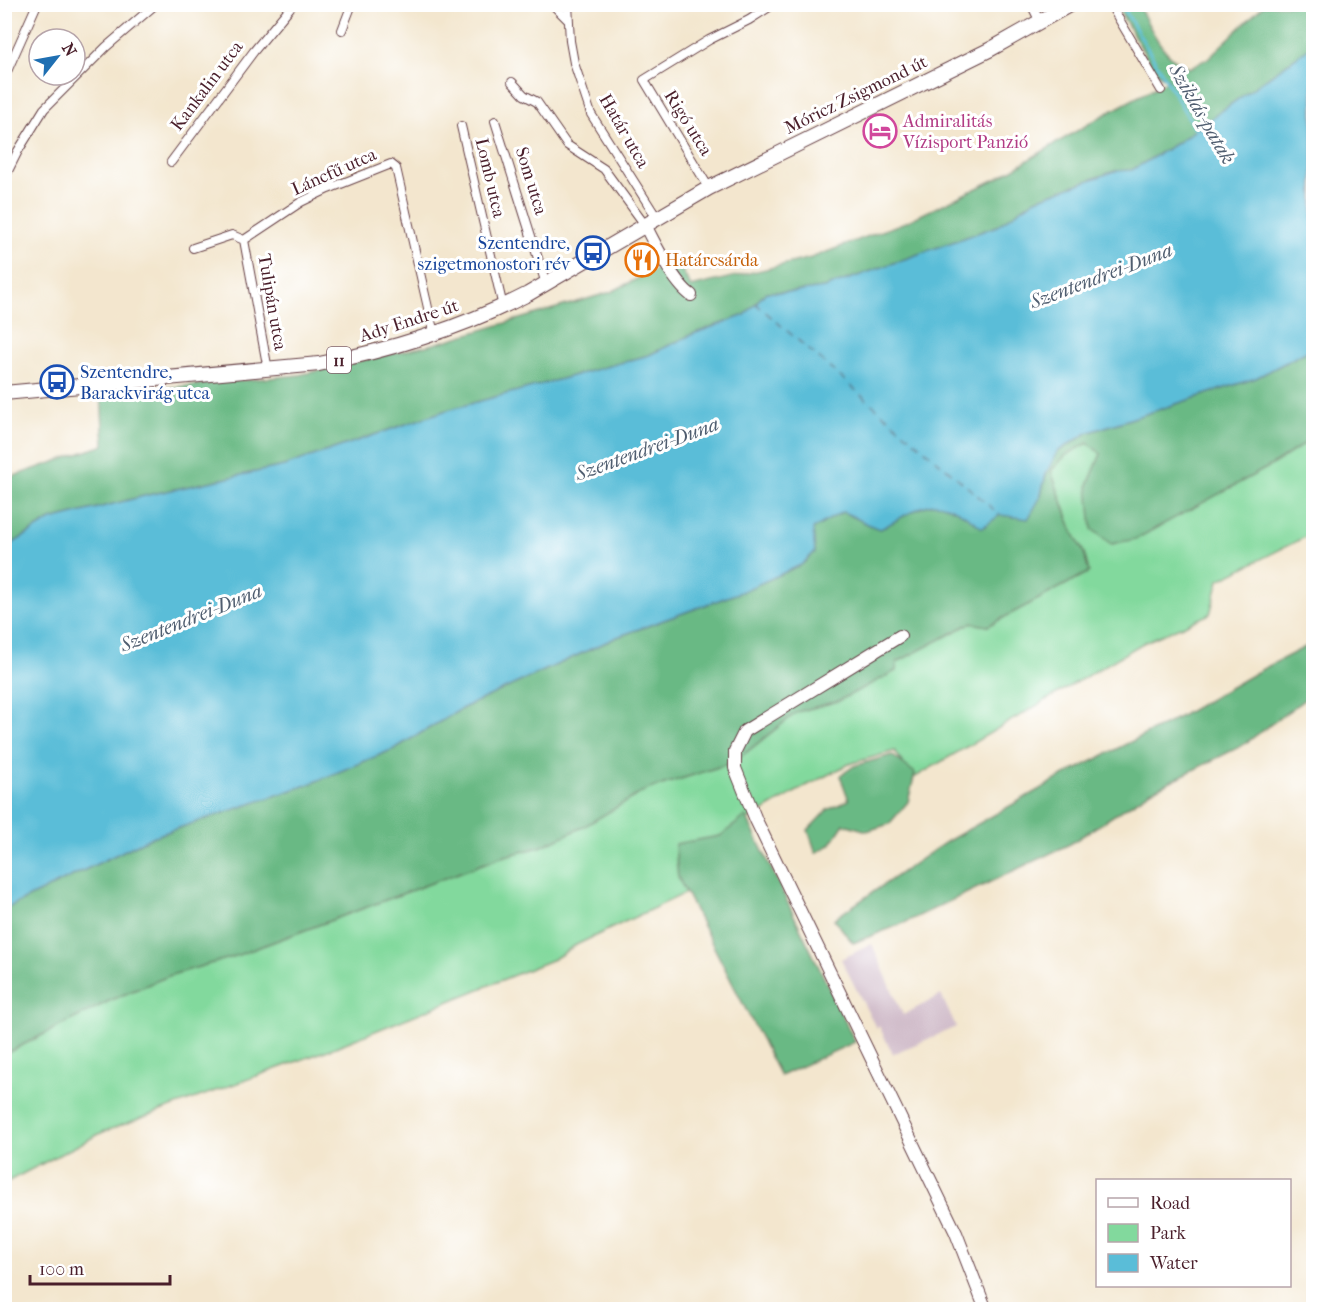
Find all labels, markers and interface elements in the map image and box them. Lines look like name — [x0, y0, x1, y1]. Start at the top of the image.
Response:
north arrow — [27, 27, 87, 87]
street label: Kankalin utca — [166, 36, 248, 135]
text: N — [58, 39, 81, 60]
street label: Móricz Zsigmond út — [781, 51, 931, 139]
water label: Sziklás-patak — [1164, 59, 1240, 168]
street label: Rigó utca — [660, 86, 717, 160]
street label: Határ utca — [594, 90, 654, 172]
place label: Admiralitás Vízisport Panzió — [902, 111, 1028, 153]
hotel icon: Admiralitás Vízisport Panzió — [862, 113, 898, 149]
street label: Lomb utca — [471, 136, 509, 220]
street label: Láncfű utca — [288, 144, 380, 200]
street label: Som utca — [511, 144, 551, 218]
place label: Szentendre, szigetmonostori rév — [418, 233, 571, 275]
bus stop icon: Szentendre, szigetmonostori rév — [575, 235, 611, 271]
water label: Szentendrei-Duna — [1025, 238, 1176, 314]
restaurant icon: Határcsárda — [624, 242, 660, 278]
place label: Határcsárda — [665, 250, 759, 271]
street label: Tulipán utca — [253, 252, 291, 352]
street label: Ady Endre út — [356, 295, 462, 347]
road number: 11 — [327, 347, 351, 373]
place label: Szentendre, Barackvirág utca — [80, 362, 210, 404]
bus stop icon: Szentendre, Barackvirág utca — [39, 364, 75, 400]
water label: Szentendrei-Duna — [571, 412, 722, 486]
water label: Szentendrei-Duna — [116, 579, 265, 657]
legend — [1096, 1179, 1291, 1287]
text: Road — [1150, 1193, 1190, 1214]
text: Park — [1150, 1223, 1187, 1244]
scale bar — [30, 1248, 170, 1286]
text: Water — [1149, 1253, 1198, 1274]
text: 100 m — [39, 1259, 84, 1280]

